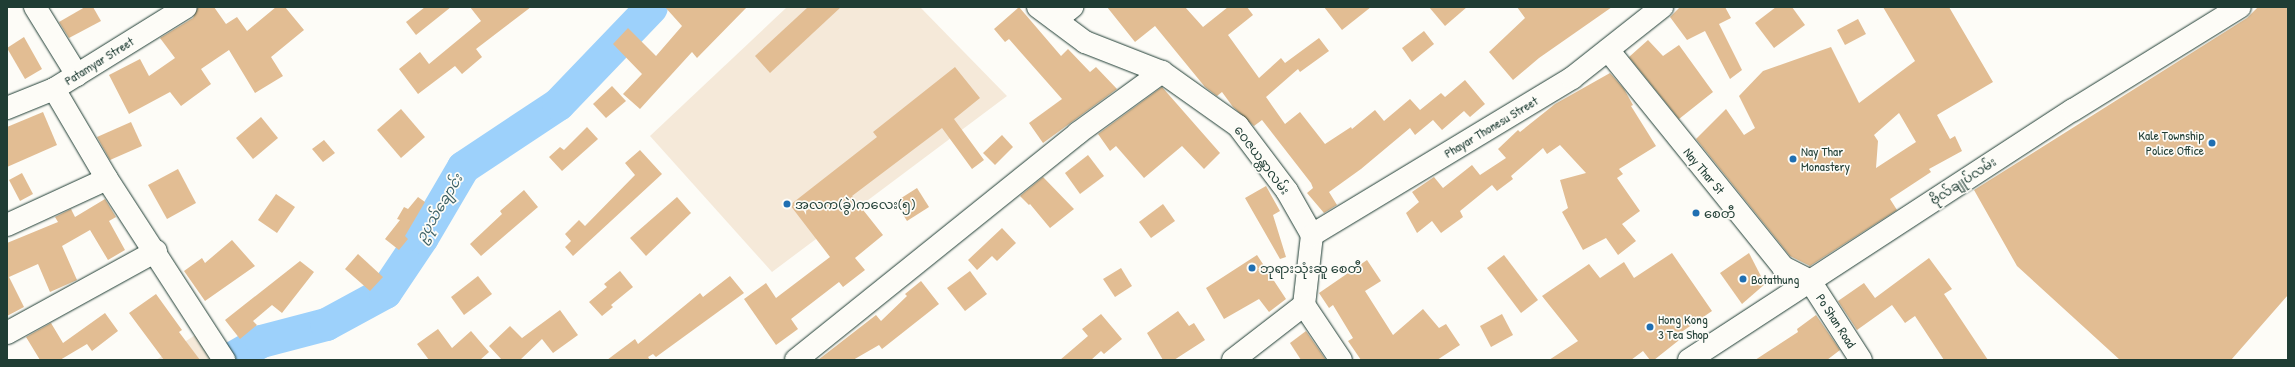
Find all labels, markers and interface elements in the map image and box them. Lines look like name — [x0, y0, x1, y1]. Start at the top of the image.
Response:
street label: Patamyar Street — [62, 34, 136, 88]
street label: Phayar Thonesu Street — [1441, 93, 1541, 161]
street label: ဝေဇယန္တာလမ်း — [1231, 122, 1293, 198]
place label: Kale Township Police Office — [2138, 128, 2204, 159]
marker: Kale Township Police Office — [2207, 138, 2217, 148]
place label: Nay Thar Monastery — [1801, 144, 1850, 175]
street label: Nay Thar St — [1680, 145, 1728, 197]
marker: Nay Thar Monastery — [1788, 154, 1798, 164]
street label: ဗိုလ်ချုပ်လမ်း — [1927, 154, 1999, 208]
water label: ဥပုသ်ချောင်း — [412, 171, 466, 245]
place label: အလက(ခွဲ)ကလေး(၅) — [795, 196, 916, 212]
marker: အလက(ခွဲ)ကလေး(၅) — [782, 199, 792, 209]
place label: စေတီ — [1704, 205, 1735, 221]
marker: စေတီ — [1691, 208, 1701, 218]
place label: ဘုရားသုံးဆူ စေတီ — [1260, 260, 1362, 276]
marker: ဘုရားသုံးဆူ စေတီ — [1247, 263, 1257, 273]
place label: Botathung — [1751, 271, 1799, 287]
marker: Botathung — [1738, 274, 1748, 284]
street label: Po Shan Road — [1813, 291, 1859, 351]
place label: Hong Kong 3 Tea Shop — [1658, 312, 1708, 343]
marker: Hong Kong 3 Tea Shop — [1645, 322, 1655, 332]

